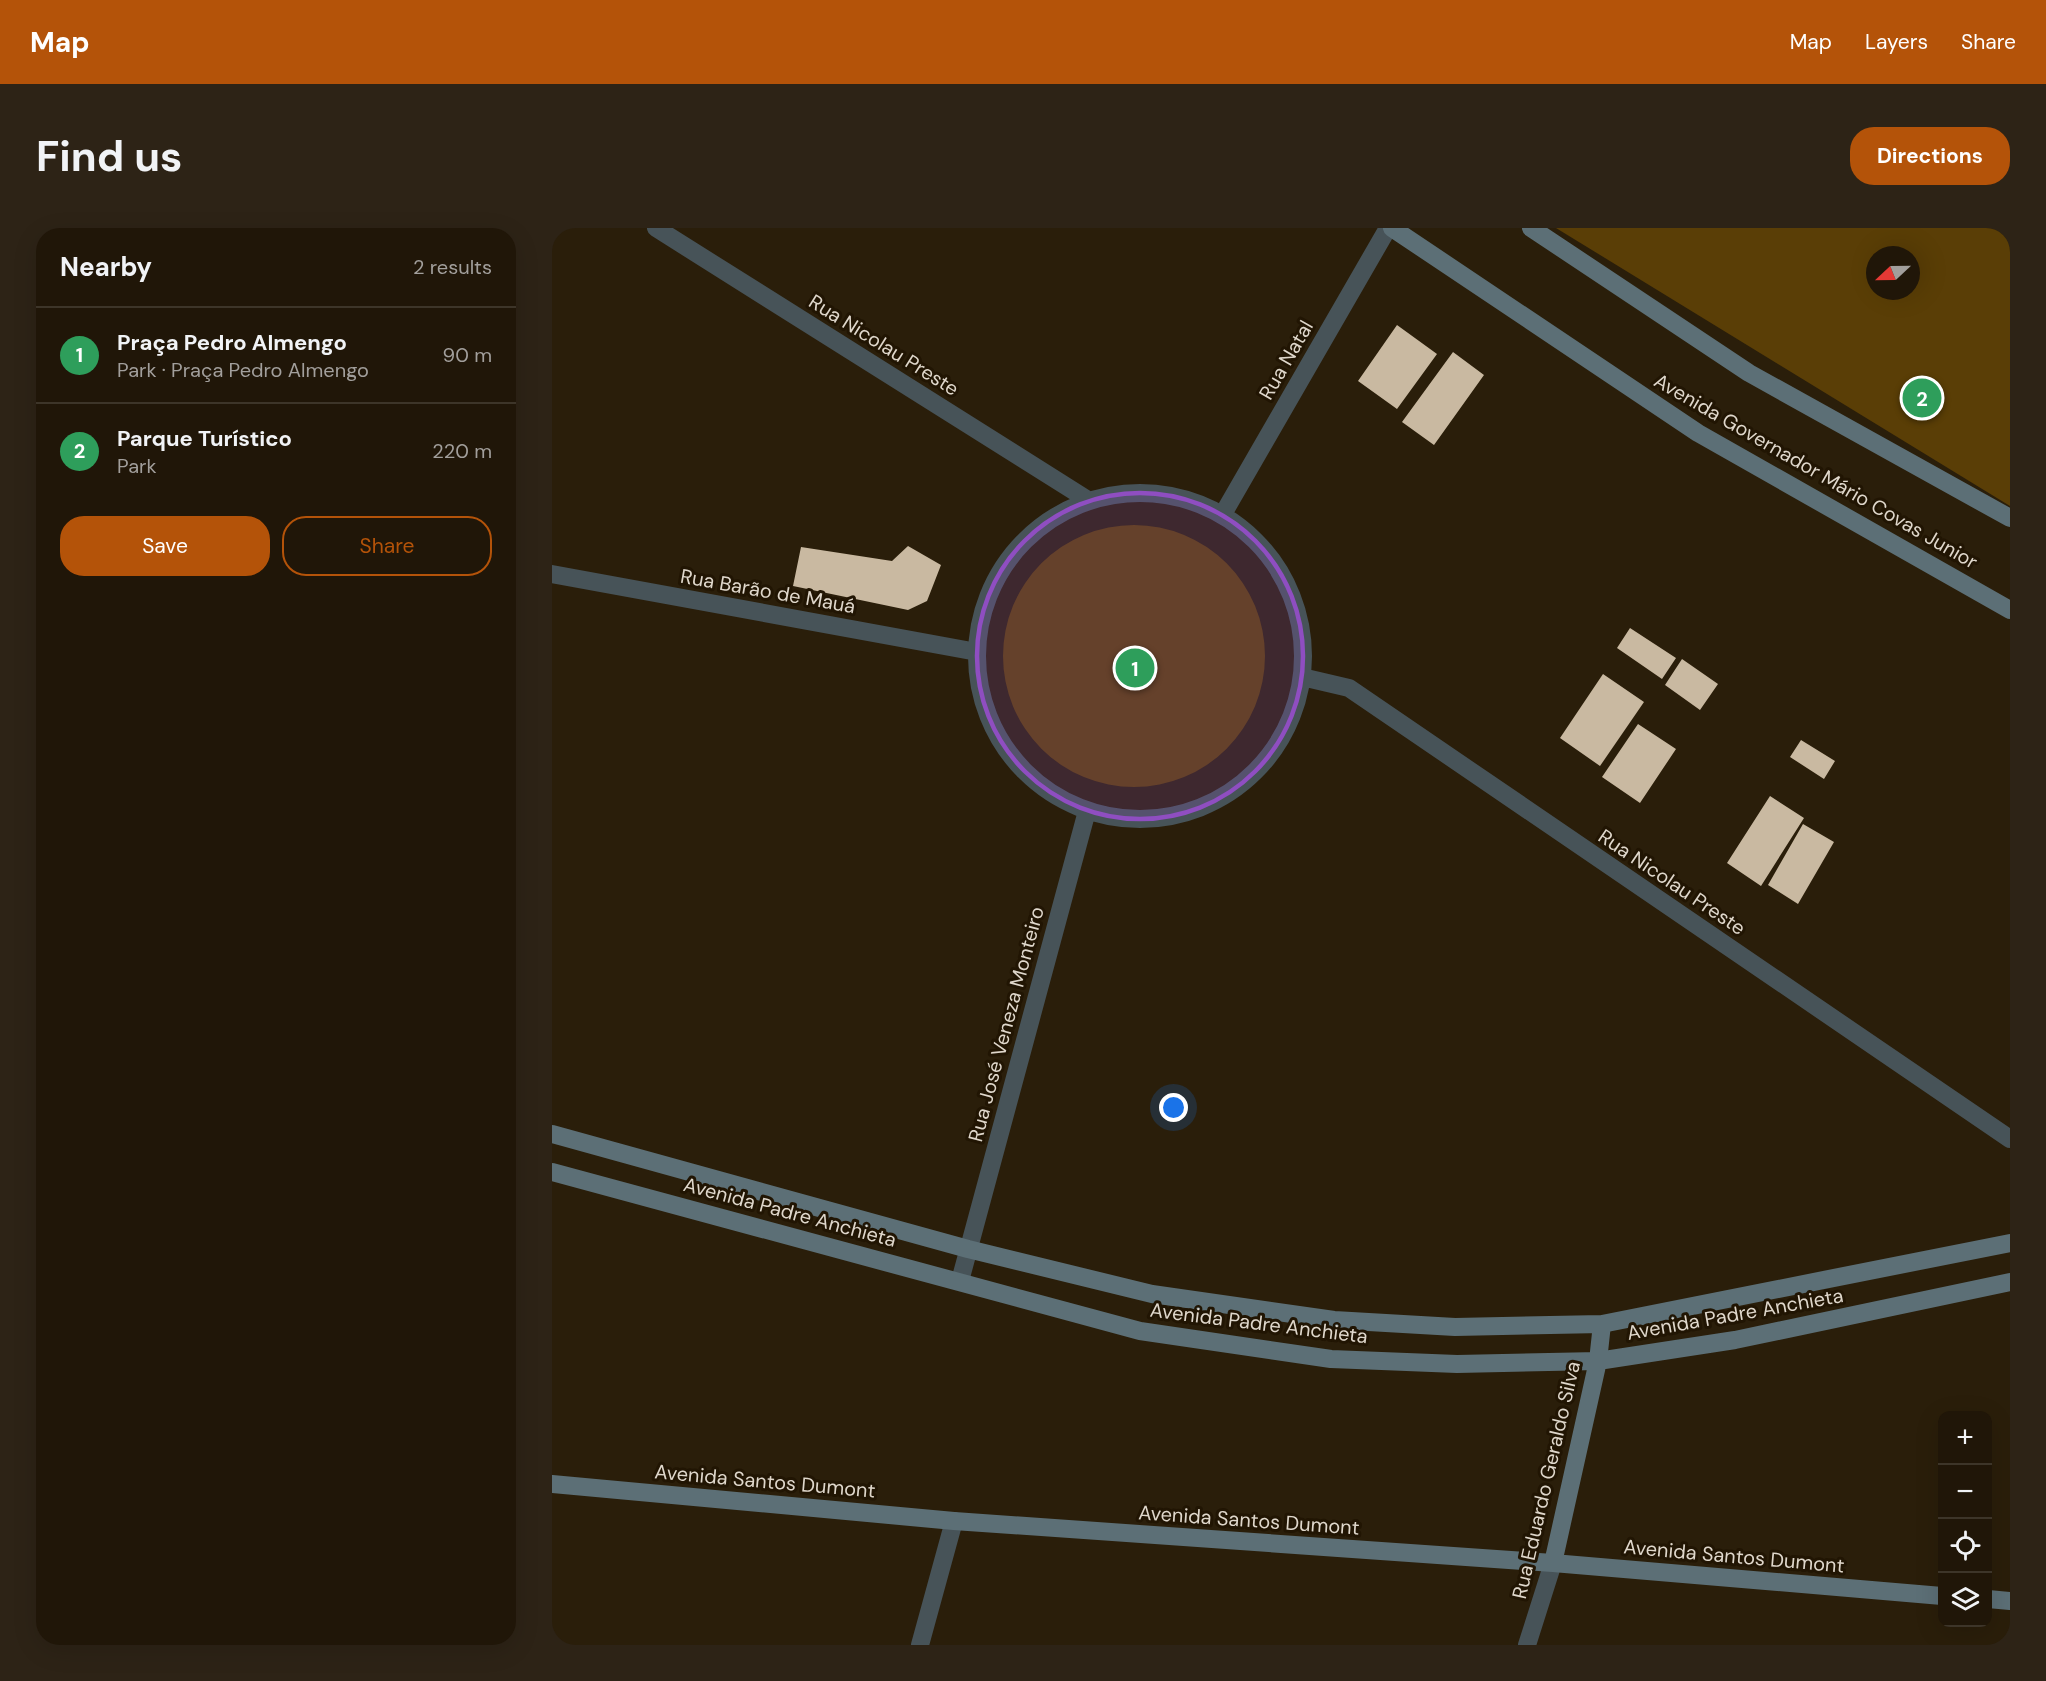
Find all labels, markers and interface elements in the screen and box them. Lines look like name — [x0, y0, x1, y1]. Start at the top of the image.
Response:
text: Map — [30, 24, 90, 61]
text: Map — [1790, 28, 1832, 56]
text: Layers — [1865, 28, 1928, 56]
text: Share — [1961, 28, 2016, 56]
button: Directions — [1850, 127, 2010, 185]
text: Find us — [36, 129, 182, 184]
north arrow — [1866, 246, 1920, 300]
text: Nearby — [60, 250, 152, 284]
text: 2 results — [413, 254, 492, 280]
street label: Rua Nicolau Preste — [804, 288, 964, 402]
street label: Rua Natal — [1253, 316, 1319, 404]
text: Praça Pedro Almengo — [117, 328, 347, 357]
text: 1 — [76, 342, 83, 368]
text: 90 m — [443, 342, 492, 368]
text: Park · Praça Pedro Almengo — [117, 357, 369, 383]
street label: Avenida Governador Mário Covas Junior — [1649, 367, 1983, 575]
pin: 2 — [1902, 376, 1942, 420]
text: Parque Turístico — [117, 424, 292, 453]
text: 2 — [74, 438, 85, 464]
text: 220 m — [432, 438, 492, 464]
text: Park — [117, 453, 157, 479]
button: Save — [60, 516, 270, 576]
button: Share — [282, 516, 492, 576]
street label: Rua Barão de Mauá — [678, 563, 858, 619]
pin: 1 — [1116, 646, 1154, 690]
street label: Rua Nicolau Preste — [1593, 823, 1751, 941]
street label: Rua José Veneza Monteiro — [962, 903, 1050, 1145]
your location — [1159, 1093, 1188, 1122]
street label: Avenida Padre Anchieta — [681, 1171, 899, 1253]
street label: Avenida Padre Anchieta — [1625, 1282, 1845, 1346]
street label: Avenida Padre Anchieta — [1149, 1297, 1369, 1349]
street label: Rua Eduardo Geraldo Silva — [1506, 1359, 1586, 1601]
map controls — [1938, 1411, 1992, 1627]
button: + — [1938, 1411, 1992, 1465]
street label: Avenida Santos Dumont — [653, 1458, 877, 1504]
button: − — [1938, 1465, 1992, 1519]
street label: Avenida Santos Dumont — [1138, 1499, 1361, 1541]
button: locate — [1938, 1519, 1992, 1573]
street label: Avenida Santos Dumont — [1622, 1533, 1846, 1579]
button: layers — [1938, 1573, 1992, 1627]

